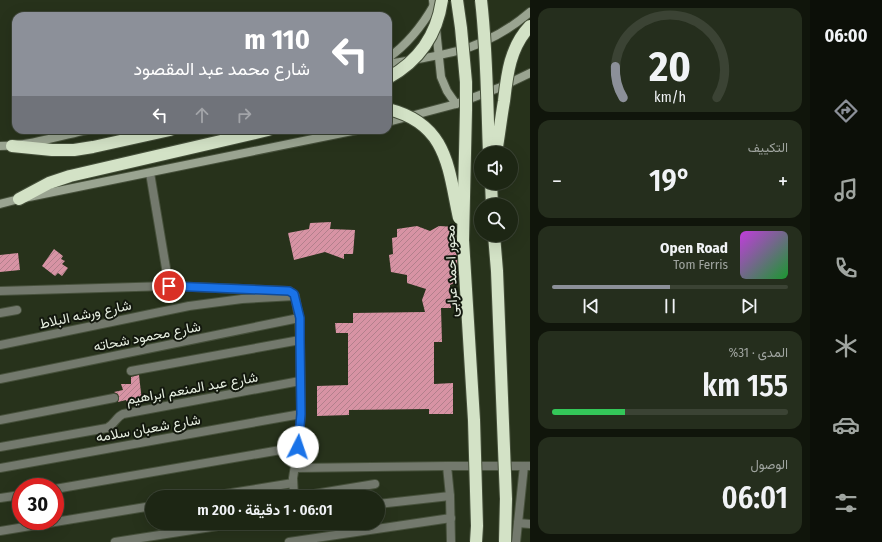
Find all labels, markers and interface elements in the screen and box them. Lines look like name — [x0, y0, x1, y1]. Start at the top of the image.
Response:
text: 110 m — [244, 23, 310, 56]
text: 06:00 — [824, 25, 868, 47]
icon: left — [324, 28, 376, 80]
text: 20 — [648, 42, 691, 92]
text: شارع محمد عبد المقصود — [133, 58, 310, 80]
text: km/h — [654, 89, 686, 106]
icon: directions — [832, 97, 860, 125]
icon: left — [149, 104, 171, 126]
icon: ahead — [191, 104, 213, 126]
icon: right — [233, 104, 255, 126]
text: التكييف — [748, 140, 788, 155]
map controls — [474, 146, 518, 242]
button: sound — [474, 146, 518, 190]
text: 19° — [649, 163, 691, 199]
text: − — [552, 168, 562, 195]
text: + — [778, 168, 788, 195]
icon: music — [832, 176, 860, 204]
button: search — [474, 198, 518, 242]
street label: محور احمد عرابى — [441, 225, 462, 317]
text: Open Road — [660, 239, 728, 257]
icon: phone — [832, 254, 860, 282]
text: Tom Ferris — [673, 257, 728, 272]
pin — [152, 269, 186, 303]
icon: arrive — [158, 275, 180, 297]
icon: previous — [580, 295, 602, 317]
icon: pause — [659, 295, 681, 317]
icon: next — [738, 295, 760, 317]
street label: شارع ورشه البلاط — [37, 296, 133, 335]
street label: شارع محمود شحاته — [92, 318, 203, 357]
icon: climate — [832, 332, 860, 360]
text: المدى · 31% — [728, 345, 788, 360]
text: 155 km — [702, 368, 788, 404]
street label: شارع عبد المنعم ابراهيم — [125, 369, 260, 410]
street label: شارع شعبان سلامه — [94, 411, 202, 448]
icon: car — [832, 411, 860, 439]
position arrow — [277, 426, 319, 468]
text: الوصول — [750, 457, 788, 472]
speed limit sign: 30 — [12, 478, 64, 530]
text: 06:01 — [722, 480, 788, 516]
icon: filters — [832, 489, 860, 517]
text: 06:01 · 1 دقيقة · 200 m — [197, 501, 333, 519]

